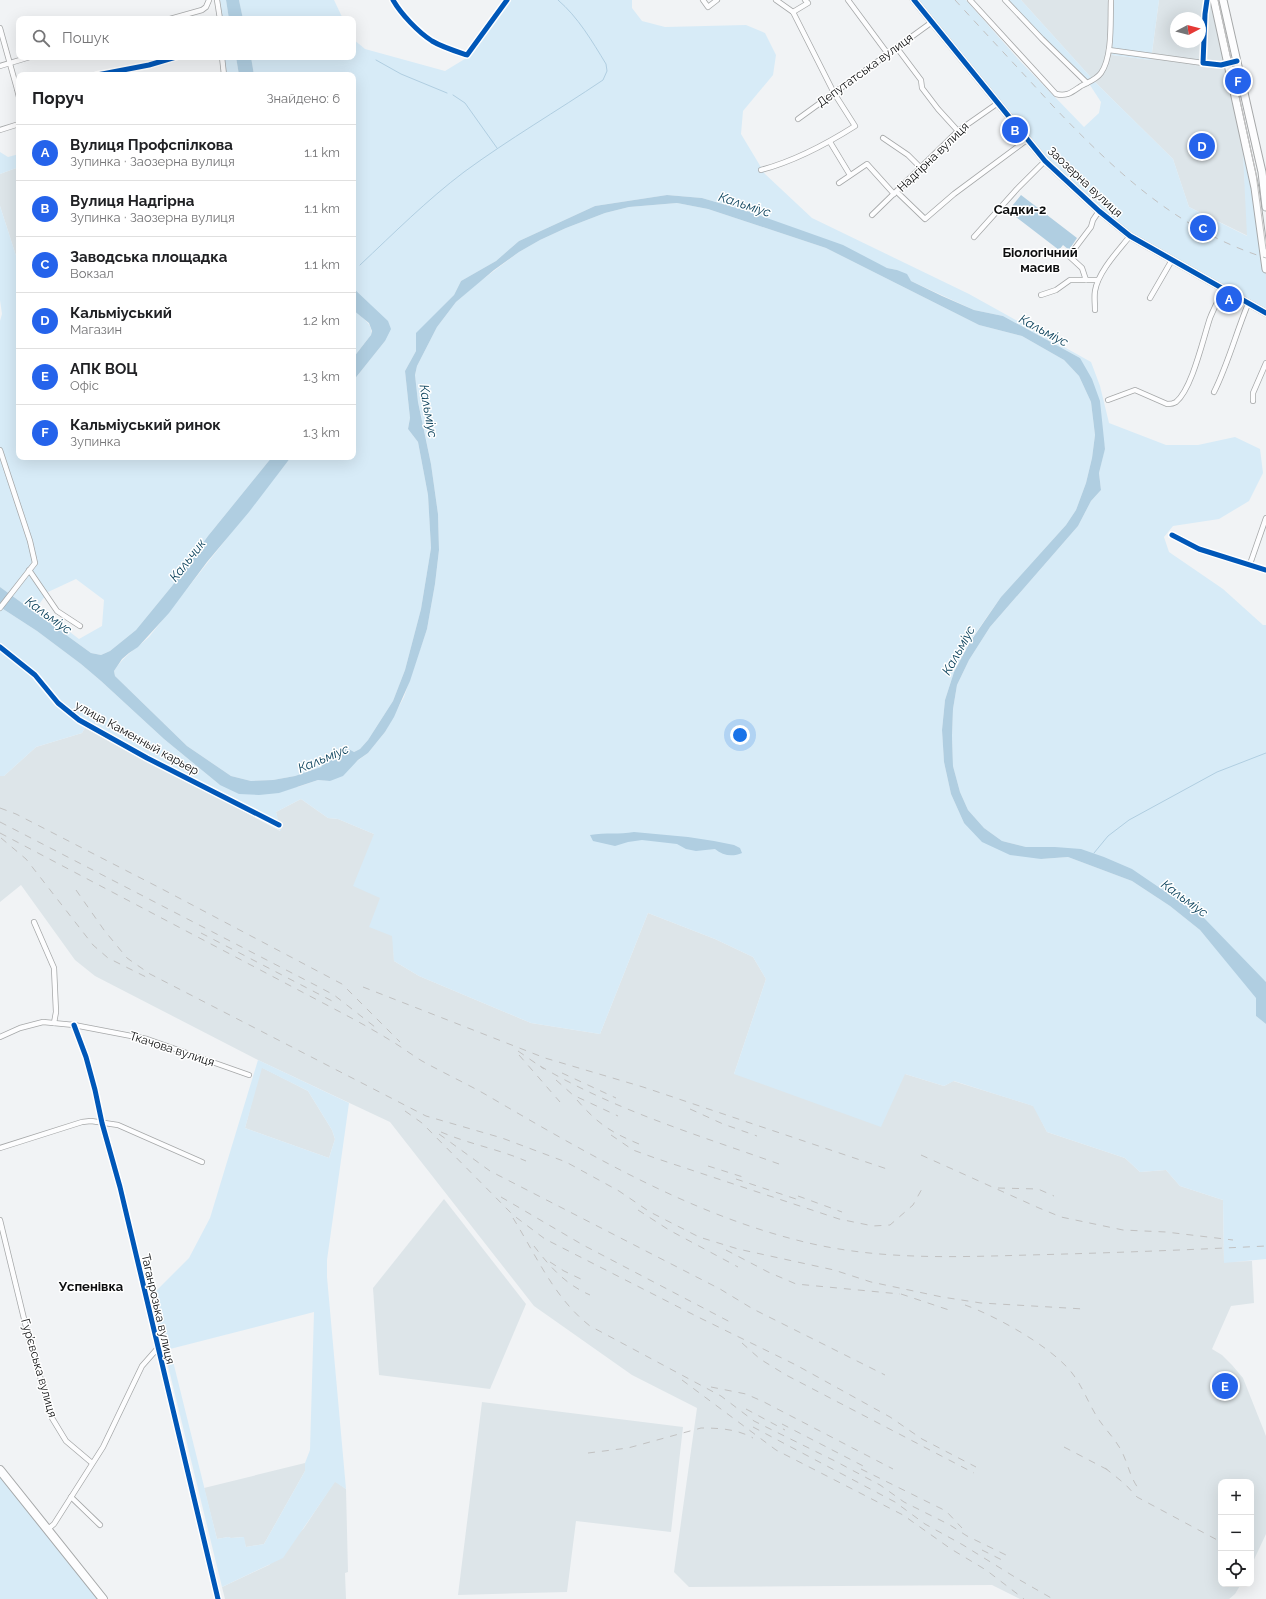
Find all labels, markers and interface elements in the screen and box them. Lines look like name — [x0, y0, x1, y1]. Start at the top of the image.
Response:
north arrow — [1170, 12, 1206, 48]
search box — [16, 16, 356, 60]
icon: search — [30, 27, 52, 49]
text: Пошук — [62, 29, 110, 47]
street label: Депутатська вулиця — [814, 30, 916, 110]
pin: F — [1225, 66, 1251, 96]
text: Поруч — [32, 88, 84, 108]
text: Знайдено: 6 — [266, 91, 340, 106]
pin: B — [1002, 115, 1028, 145]
street label: Надгірна вулиця — [894, 119, 972, 195]
pin: D — [1189, 131, 1215, 161]
text: Вулиця Профспілкова — [70, 136, 233, 154]
street label: Заозерна вулиця — [1045, 144, 1125, 220]
text: A — [41, 145, 49, 160]
text: 1.1 km — [304, 145, 340, 160]
text: Зупинка · Заозерна вулиця — [70, 154, 235, 169]
water label: Кальміус — [717, 189, 773, 220]
text: Вулиця Надгірна — [70, 192, 194, 210]
text: B — [41, 201, 49, 216]
text: 1.1 km — [304, 201, 340, 216]
district label: Садки-2 — [994, 202, 1046, 217]
text: Зупинка · Заозерна вулиця — [70, 210, 235, 225]
pin: C — [1190, 213, 1216, 243]
district label: Біологічний масив — [1002, 245, 1078, 275]
text: Заводська площадка — [70, 248, 227, 266]
text: C — [41, 257, 49, 272]
text: 1.1 km — [304, 257, 340, 272]
text: Вокзал — [70, 266, 114, 281]
pin: A — [1216, 284, 1242, 314]
text: Кальміуський — [70, 304, 172, 322]
water label: Кальміус — [1016, 311, 1071, 350]
text: D — [40, 313, 50, 328]
text: 1.2 km — [303, 313, 340, 328]
text: Магазин — [70, 322, 122, 337]
text: АПК ВОЦ — [70, 360, 138, 378]
text: E — [41, 369, 49, 384]
text: 1.3 km — [303, 369, 340, 384]
text: Офіс — [70, 378, 99, 393]
water label: Кальміус — [416, 383, 441, 439]
text: Кальміуський ринок — [70, 416, 221, 434]
text: F — [41, 425, 49, 440]
text: 1.3 km — [303, 425, 340, 440]
text: Зупинка — [70, 434, 121, 449]
water label: Кальчик — [166, 536, 209, 584]
water label: Кальміус — [23, 594, 75, 637]
water label: Кальміус — [939, 623, 978, 677]
street label: улица Каменный карьер — [73, 698, 201, 778]
your location — [730, 725, 750, 745]
water label: Кальміус — [295, 741, 351, 776]
water label: Кальміус — [1159, 877, 1211, 920]
street label: Ткачова вулиця — [128, 1029, 216, 1069]
street label: Таганрозька вулиця — [138, 1252, 178, 1366]
district label: Успенівка — [58, 1279, 124, 1294]
street label: Гур’євська вулиця — [18, 1317, 60, 1419]
pin: E — [1212, 1371, 1238, 1401]
map controls — [1218, 1479, 1254, 1587]
button: + — [1218, 1479, 1254, 1515]
button: − — [1218, 1515, 1254, 1551]
button: locate — [1218, 1551, 1254, 1587]

